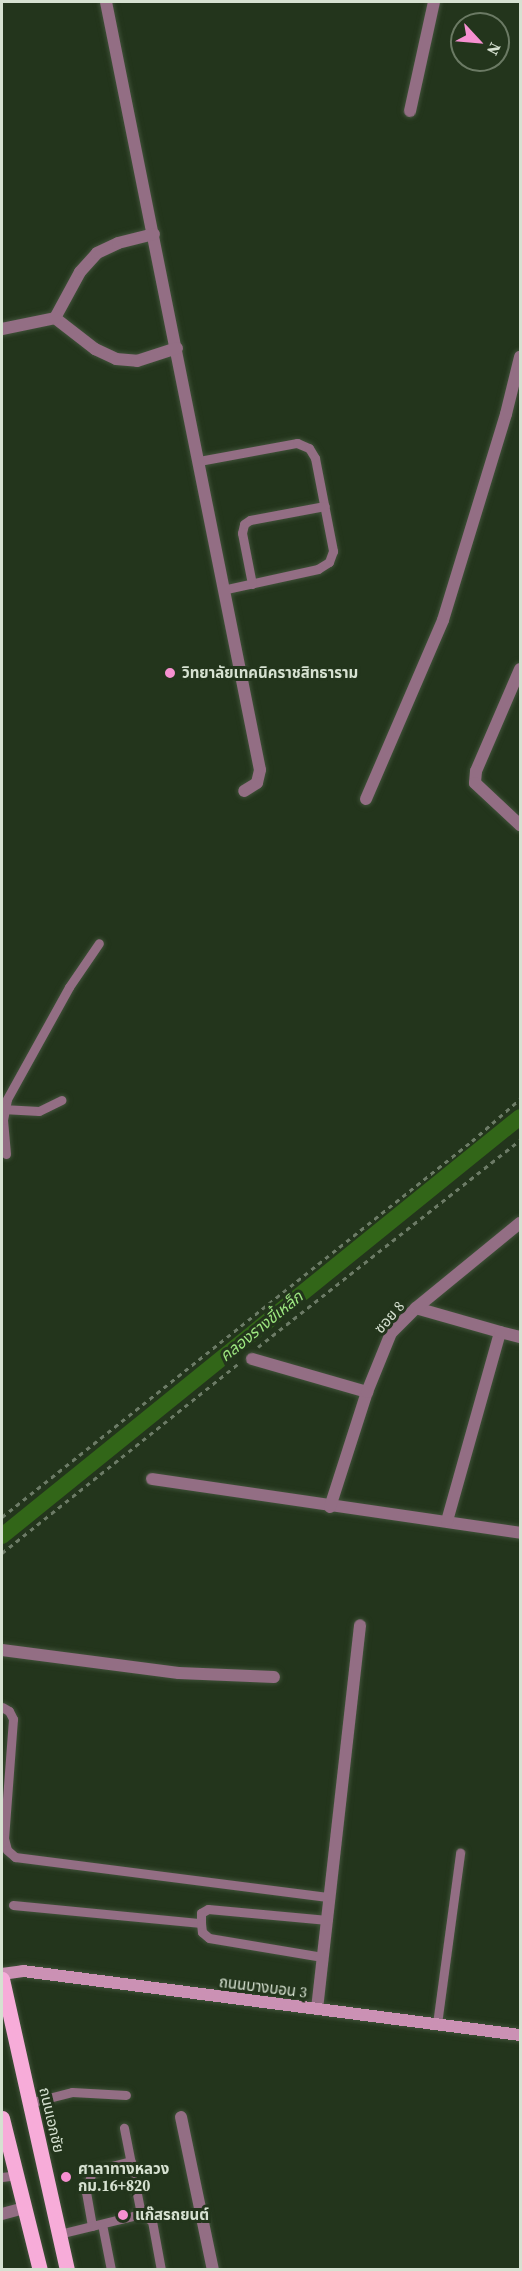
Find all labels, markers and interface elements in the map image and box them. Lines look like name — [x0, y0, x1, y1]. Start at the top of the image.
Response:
north arrow — [450, 12, 510, 72]
text: N — [482, 39, 507, 59]
place label: วิทยาลัยเทคนิคราชสิทธาราม — [182, 664, 358, 682]
marker: วิทยาลัยเทคนิคราชสิทธาราม — [163, 666, 177, 680]
water label: คลองรางขี้เหล็ก — [216, 1287, 306, 1365]
street label: ซอย 8 — [370, 1297, 408, 1337]
street label: ถนนบางบอน 3 — [218, 1973, 308, 2001]
street label: ถนนเอกชัย — [36, 2086, 68, 2154]
place label: ศาลาทางหลวง กม.16+820 — [78, 2159, 169, 2194]
marker: ศาลาทางหลวง กม.16+820 — [59, 2170, 73, 2184]
place label: แก๊สรถยนต์ — [135, 2206, 209, 2224]
marker: แก๊สรถยนต์ — [116, 2208, 130, 2222]

